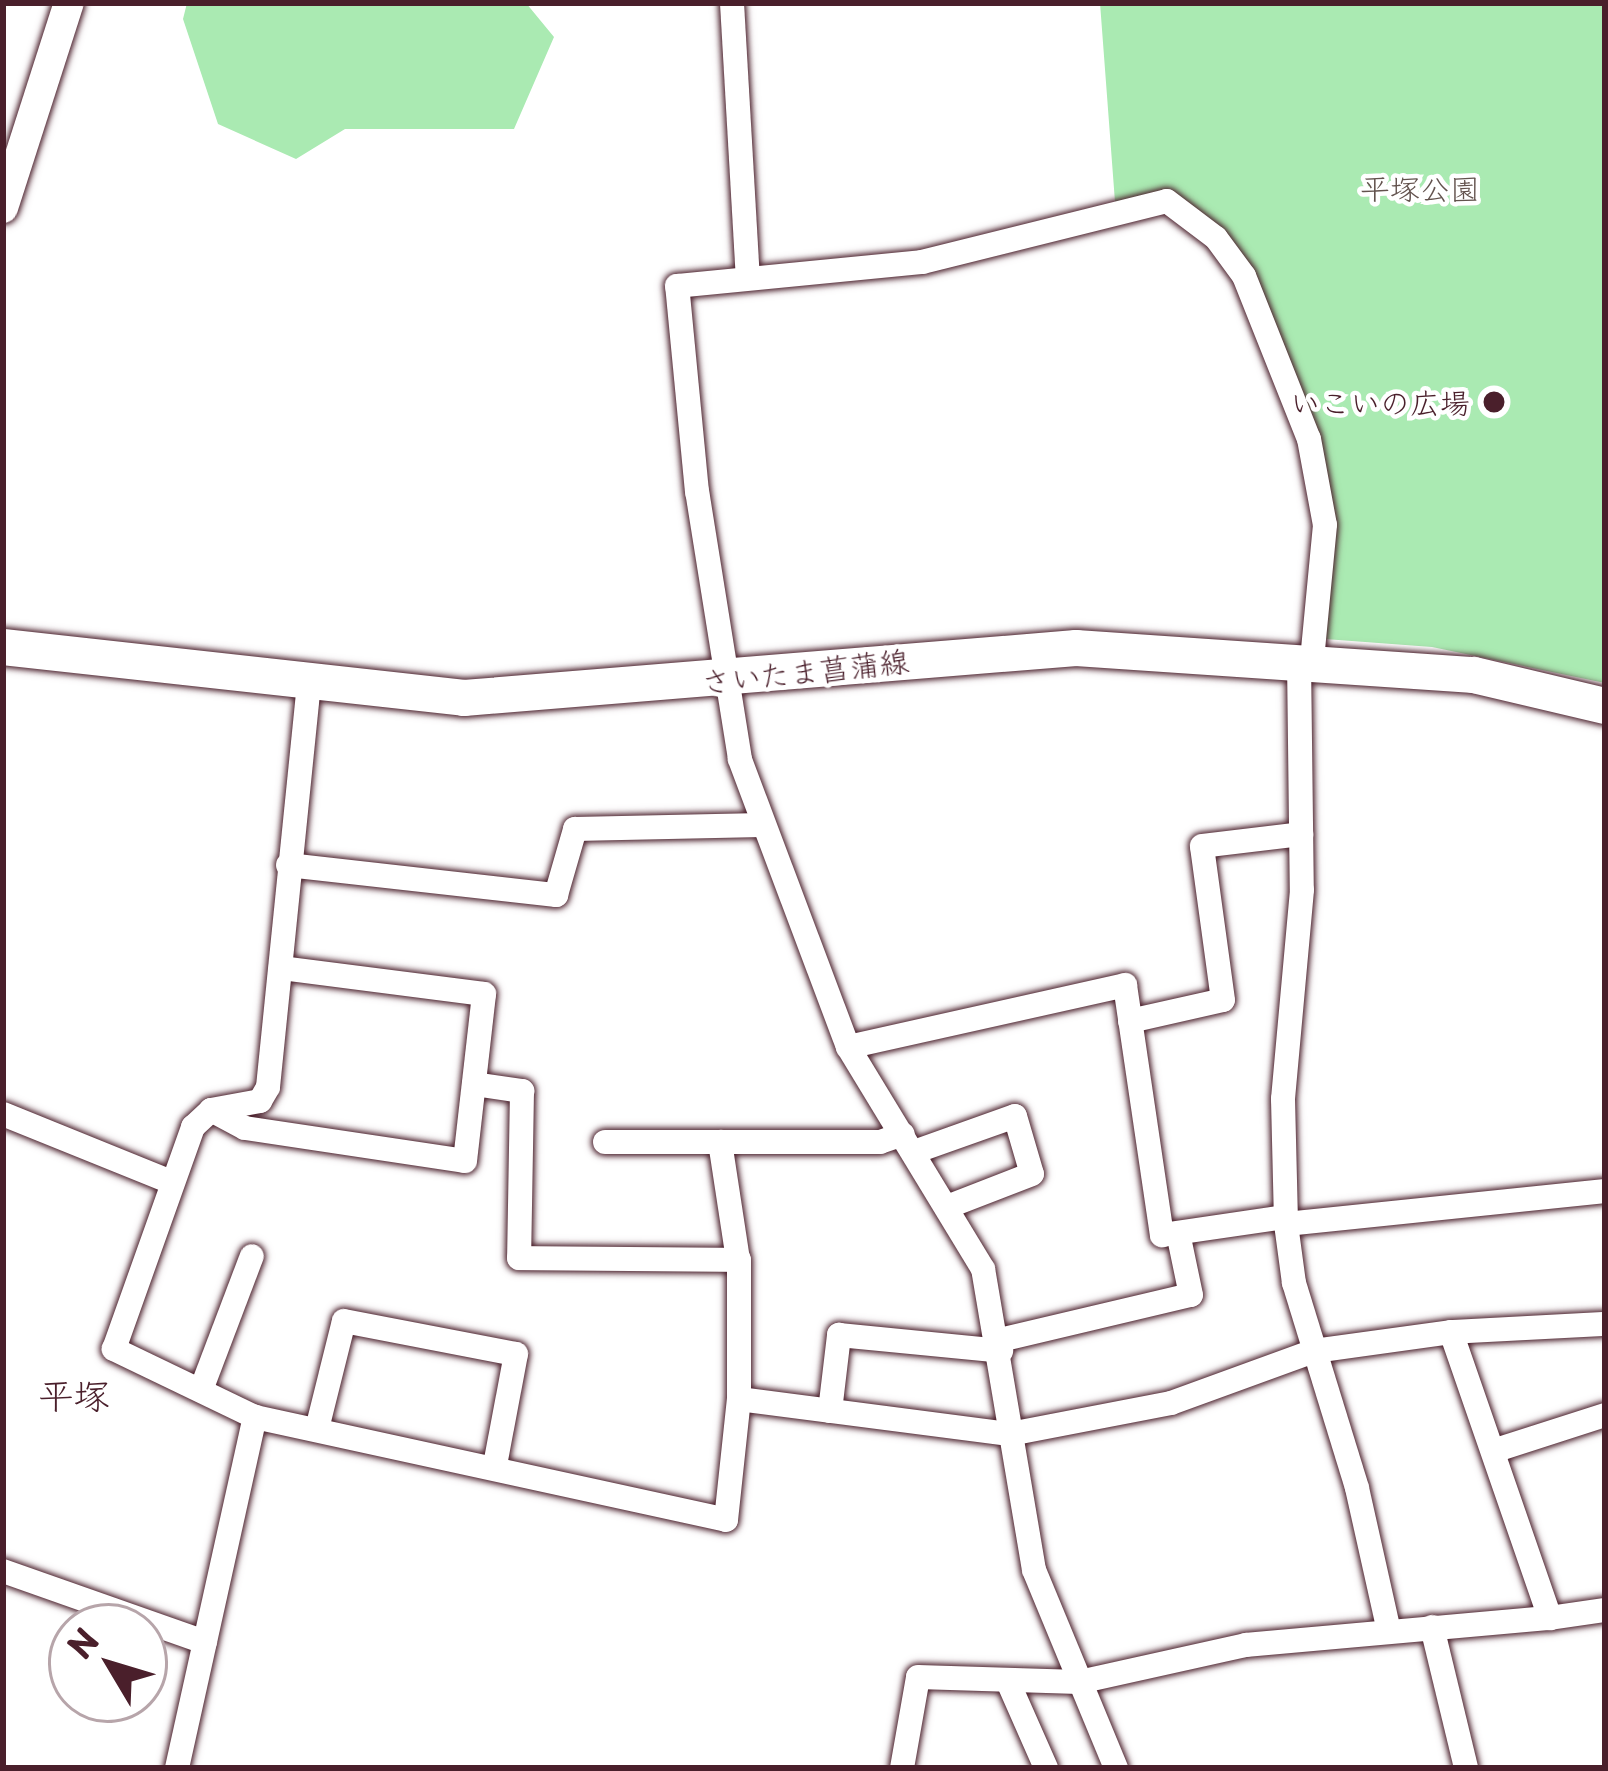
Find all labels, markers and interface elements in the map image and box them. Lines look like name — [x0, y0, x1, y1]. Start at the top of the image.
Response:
park label: 平塚公園 — [1360, 170, 1480, 206]
place label: いこいの広場 — [1290, 384, 1470, 420]
marker: いこいの広場 — [1481, 389, 1507, 415]
street label: さいたま菖蒲線 — [699, 642, 911, 700]
district label: 平塚 — [38, 1373, 110, 1417]
north arrow — [48, 1603, 168, 1723]
text: N — [54, 1617, 110, 1668]

